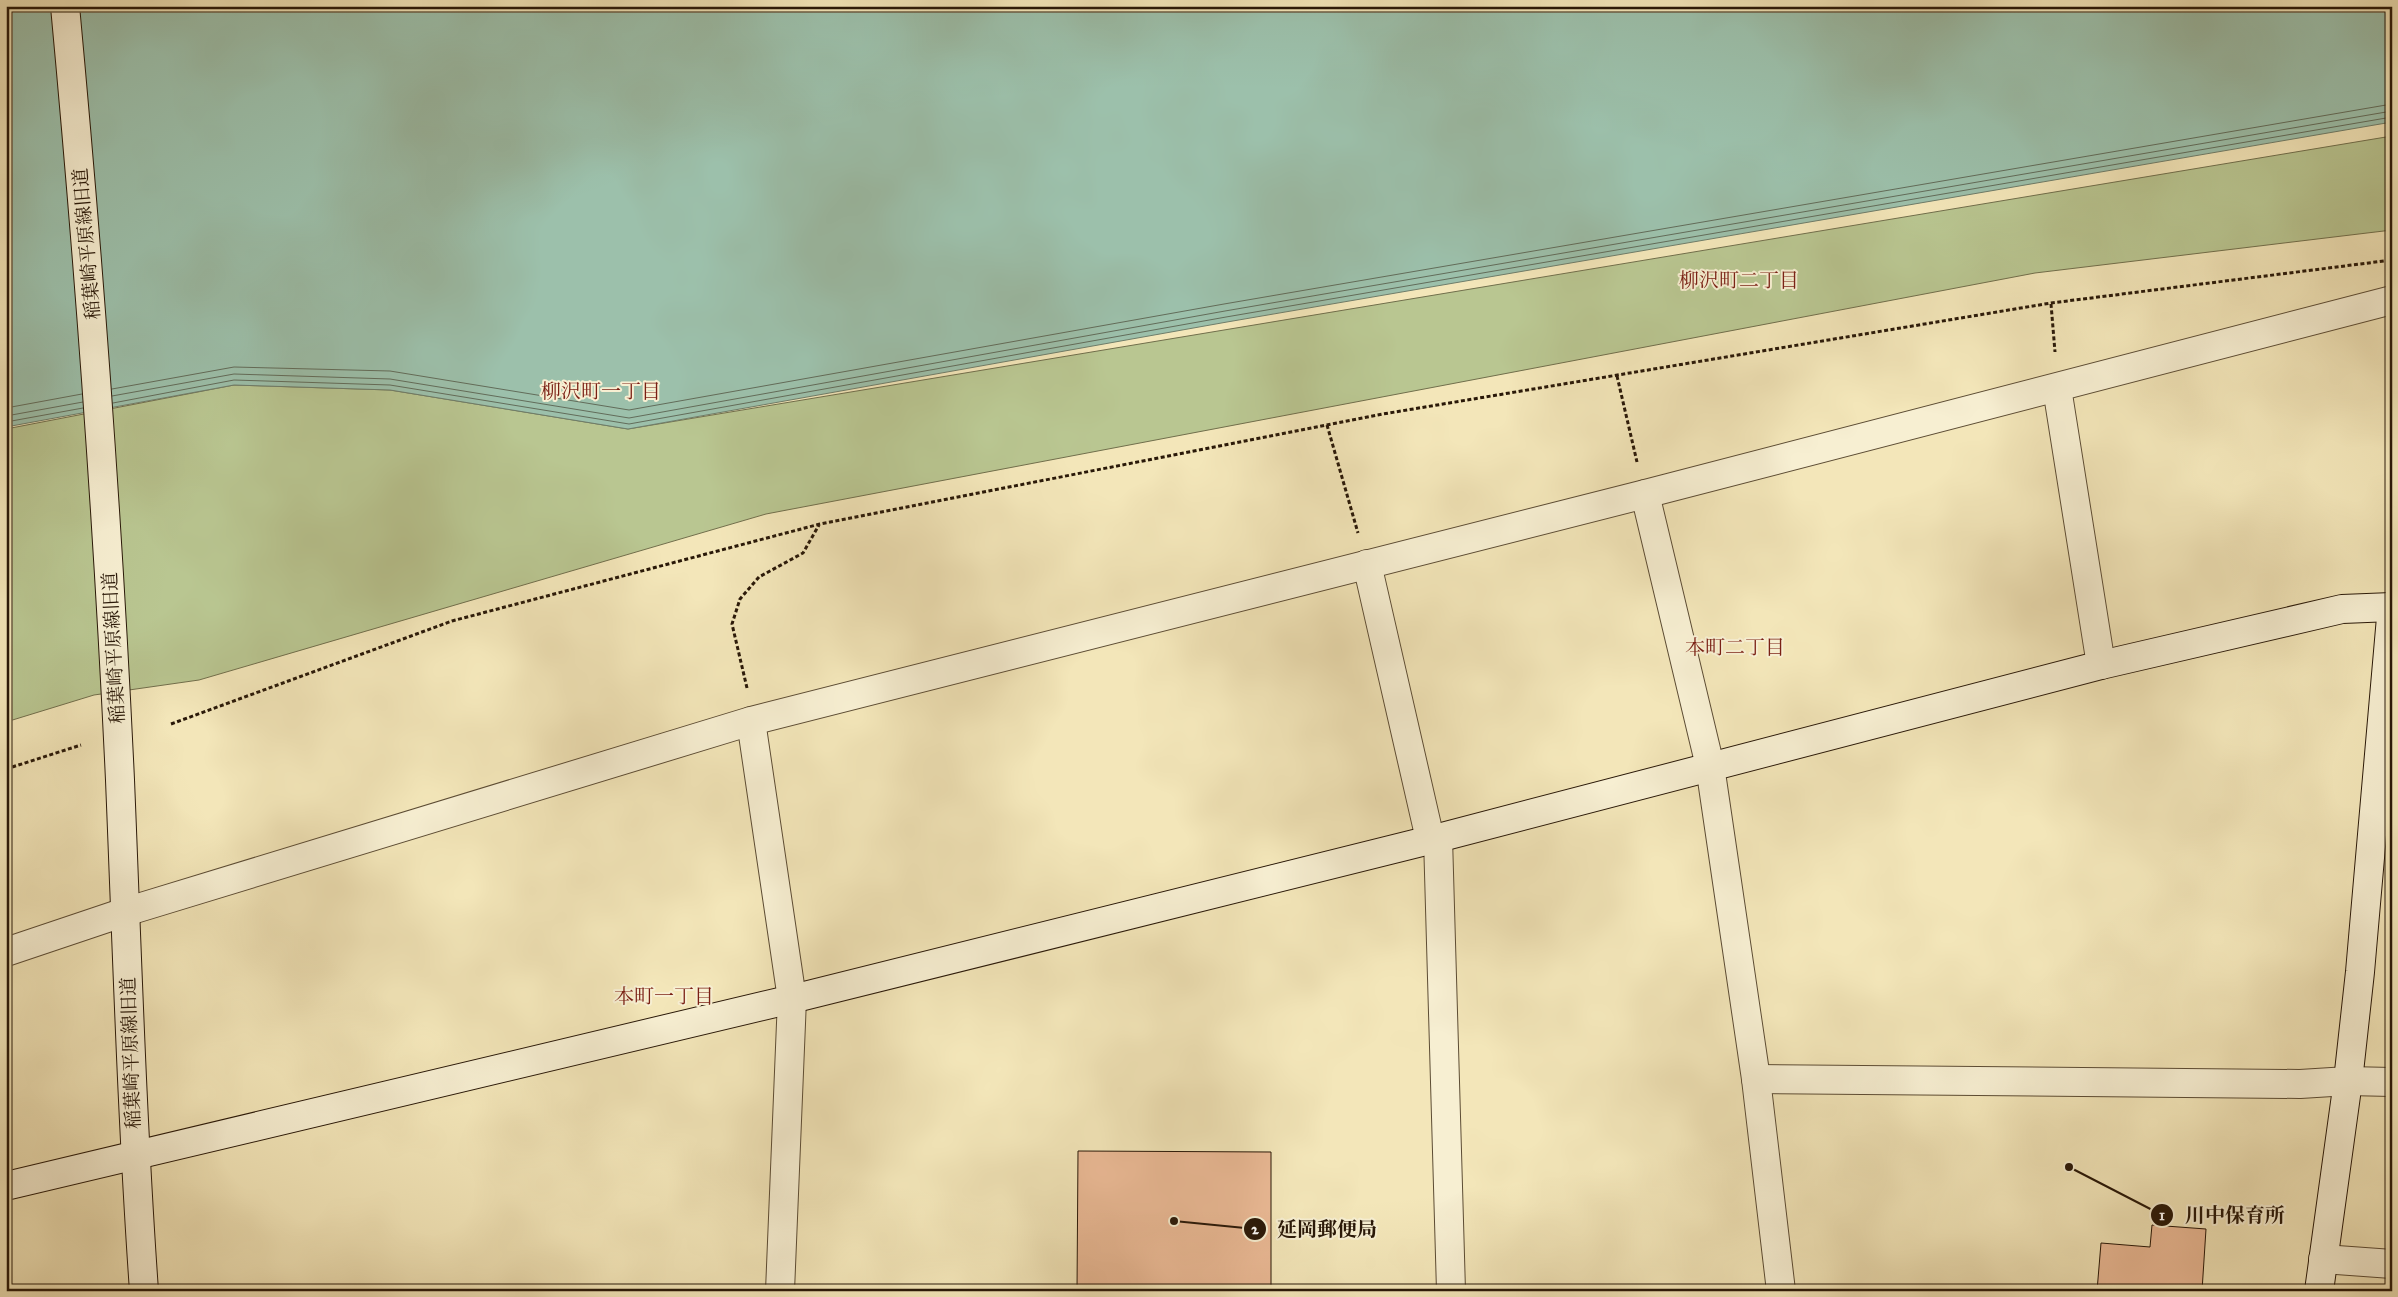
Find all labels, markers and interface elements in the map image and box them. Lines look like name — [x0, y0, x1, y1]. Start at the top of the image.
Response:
street label: 稲葉崎平原線旧道 — [68, 167, 105, 321]
district label: 柳沢町二丁目 — [1679, 268, 1799, 292]
district label: 柳沢町一丁目 — [541, 379, 661, 403]
street label: 稲葉崎平原線旧道 — [98, 571, 129, 724]
district label: 本町二丁目 — [1685, 635, 1785, 659]
street label: 稲葉崎平原線旧道 — [116, 977, 145, 1129]
district label: 本町一丁目 — [614, 984, 714, 1008]
callout: 川中保育所 — [2150, 1198, 2295, 1233]
text: 川中保育所 — [2185, 1203, 2285, 1227]
text: 1 — [2159, 1206, 2165, 1224]
callout: 延岡郵便局 — [1242, 1211, 1387, 1246]
text: 延岡郵便局 — [1277, 1217, 1377, 1241]
text: 2 — [1251, 1220, 1259, 1238]

